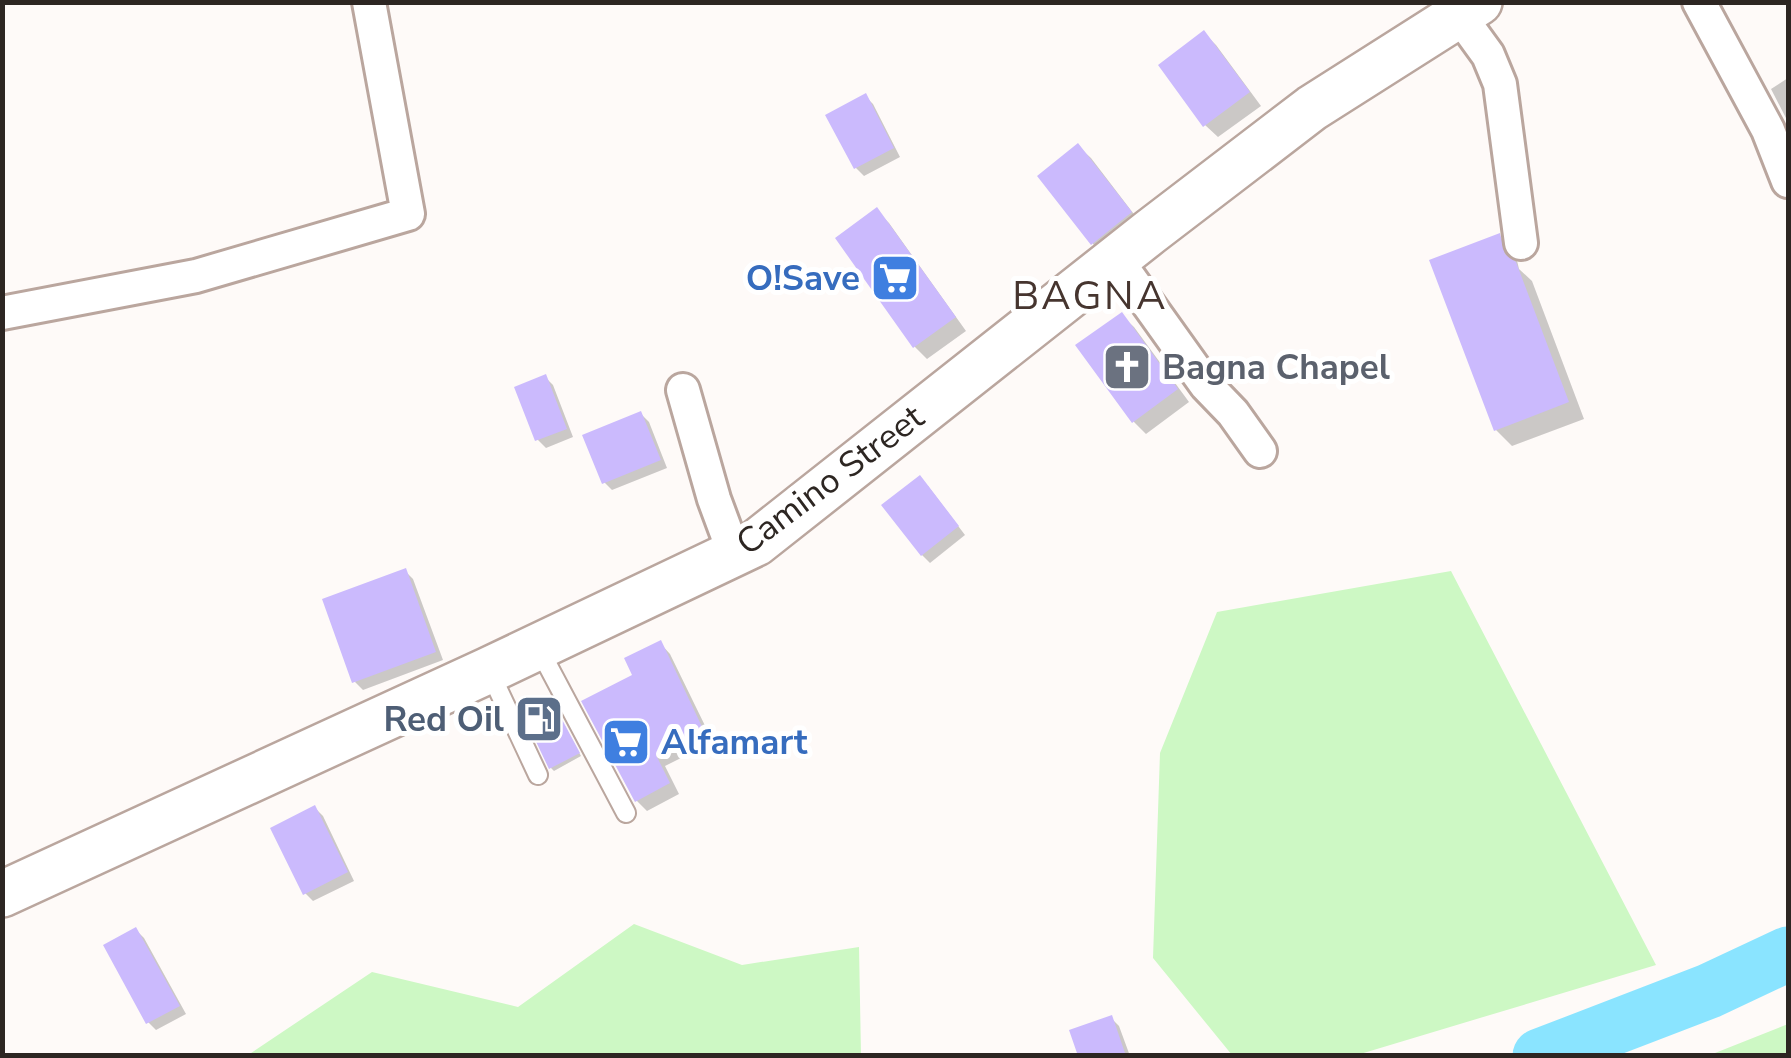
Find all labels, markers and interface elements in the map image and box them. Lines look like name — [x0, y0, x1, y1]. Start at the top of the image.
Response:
supermarket icon: O!Save — [869, 252, 921, 304]
place label: O!Save — [746, 255, 860, 302]
district label: BAGNA — [1012, 269, 1168, 323]
church icon: Bagna Chapel — [1101, 341, 1153, 393]
place label: Bagna Chapel — [1162, 344, 1390, 391]
street label: Camino Street — [727, 394, 934, 566]
fuel station icon: Red Oil — [513, 693, 565, 745]
place label: Red Oil — [383, 696, 504, 743]
supermarket icon: Alfamart — [600, 716, 652, 768]
place label: Alfamart — [661, 719, 808, 766]

